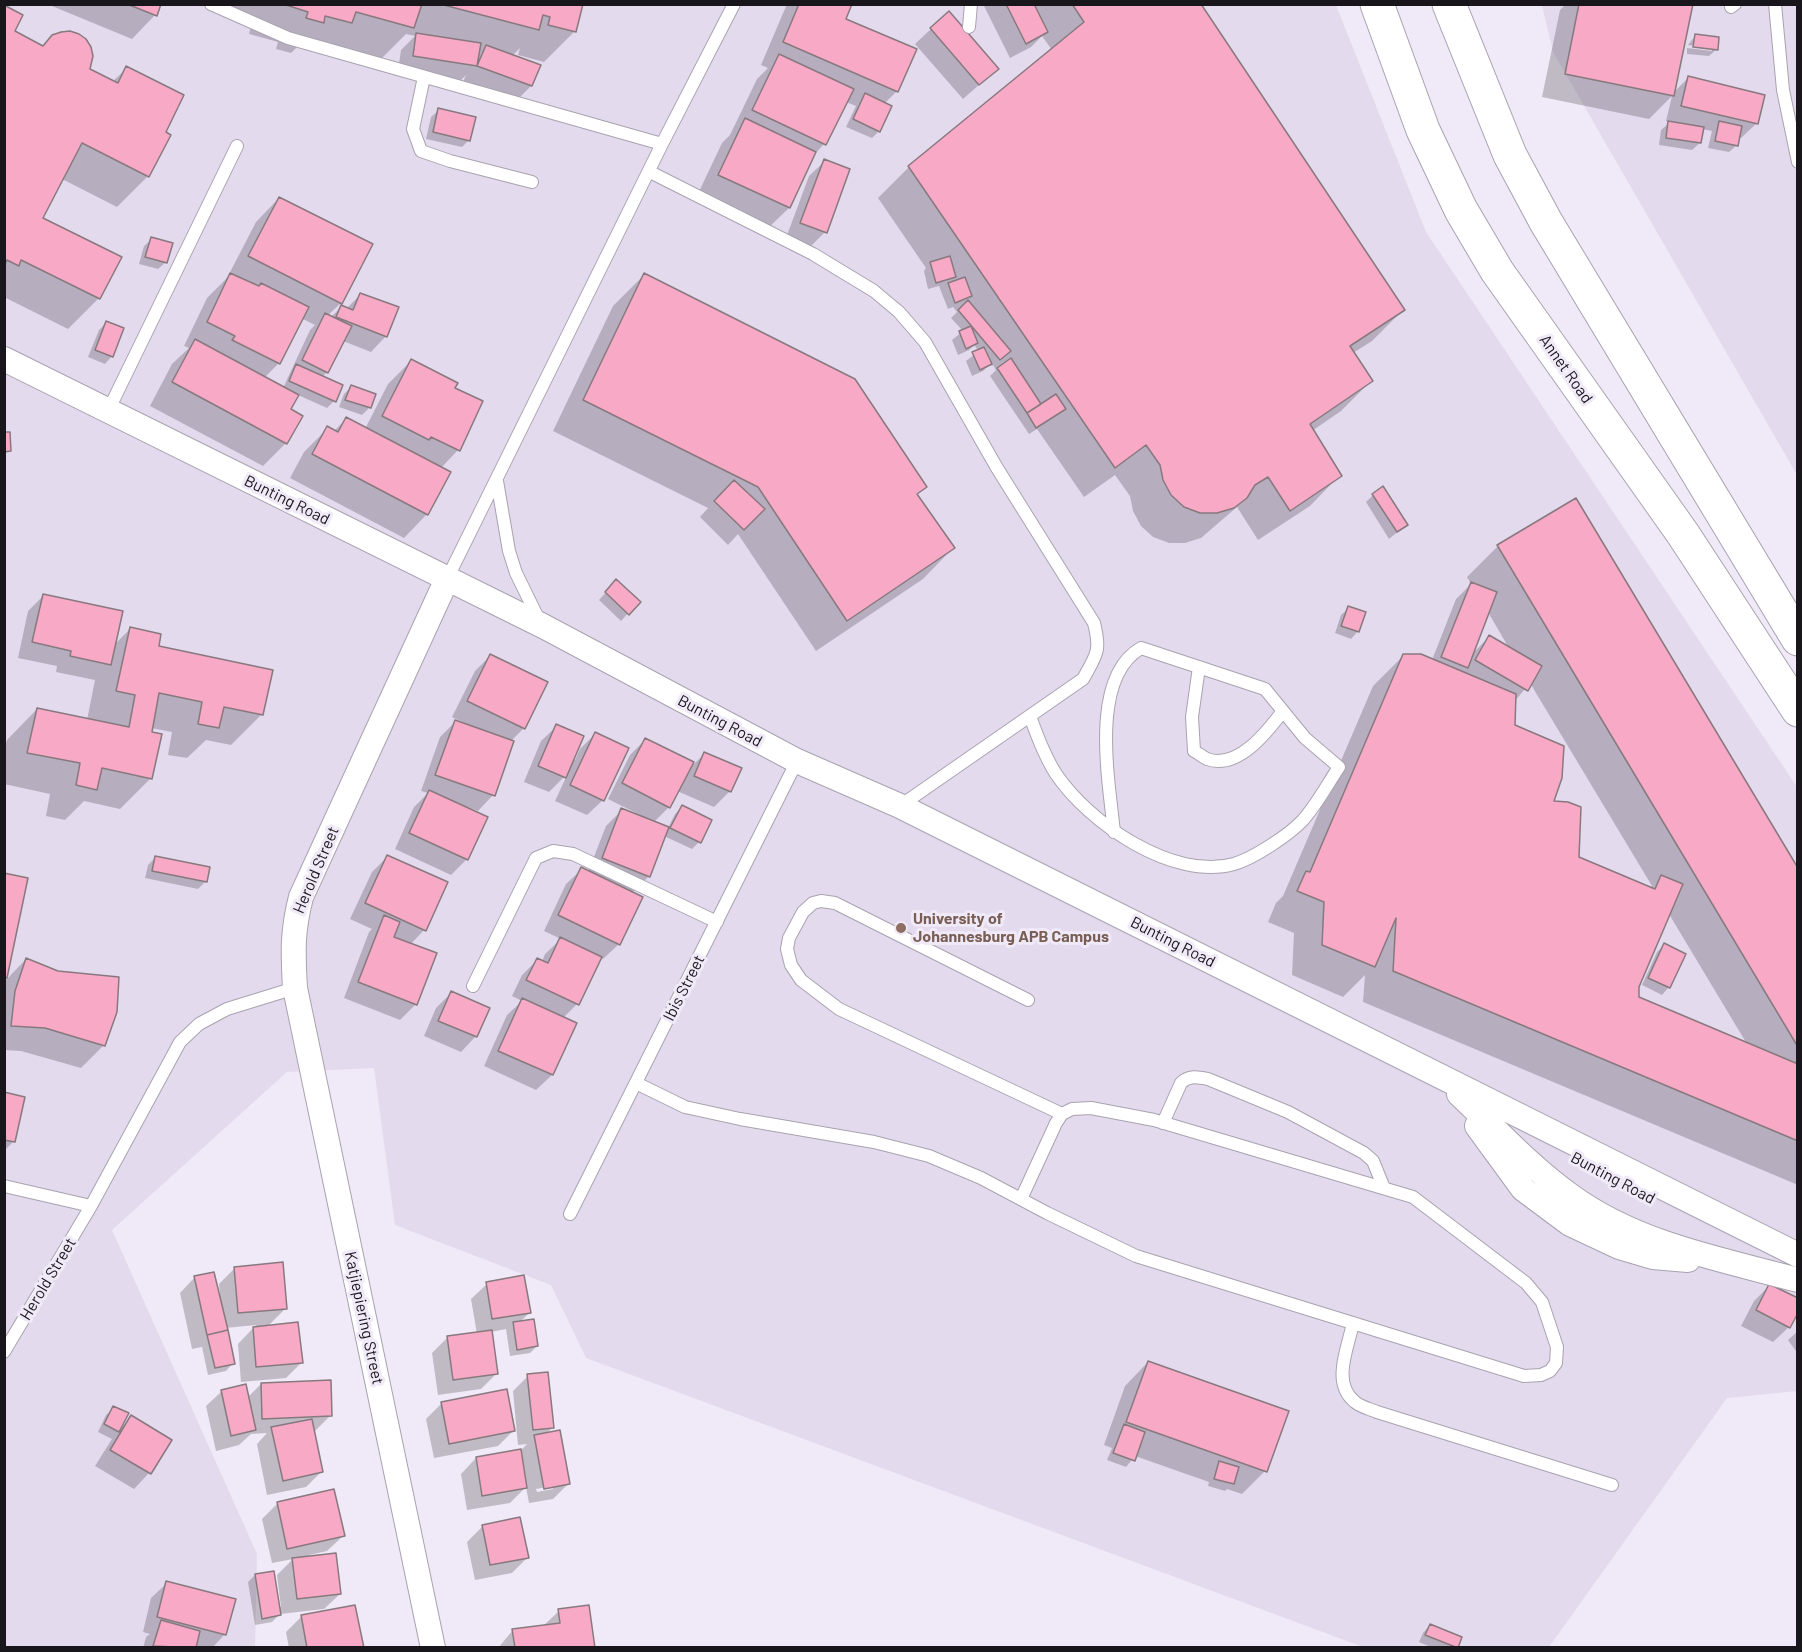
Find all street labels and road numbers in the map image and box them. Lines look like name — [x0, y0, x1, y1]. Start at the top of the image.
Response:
street label: Annet Road — [1535, 331, 1597, 407]
street label: Bunting Road — [241, 471, 333, 529]
street label: Bunting Road — [675, 691, 765, 751]
street label: Herold Street — [289, 824, 343, 916]
street label: Bunting Road — [1127, 912, 1219, 972]
street label: Ibis Street — [659, 952, 709, 1024]
street label: Bunting Road — [1568, 1148, 1658, 1208]
street label: Herold Street — [16, 1234, 80, 1324]
street label: Katjiepiering Street — [341, 1250, 387, 1386]

